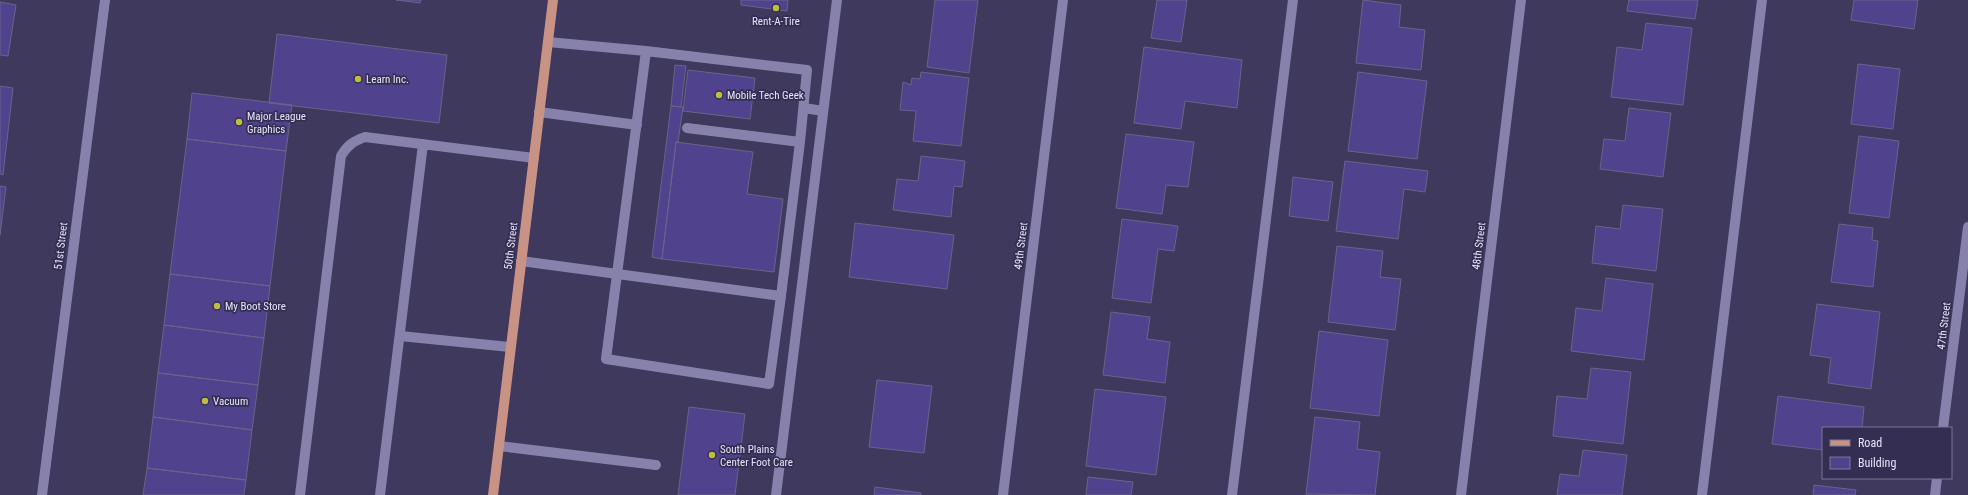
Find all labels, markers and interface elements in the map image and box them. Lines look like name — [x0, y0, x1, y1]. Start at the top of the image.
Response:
marker: Rent-A-Tire — [771, 3, 781, 13]
place label: Rent-A-Tire — [752, 15, 800, 28]
place label: Learn Inc. — [366, 73, 409, 86]
marker: Learn Inc. — [353, 74, 363, 84]
place label: Mobile Tech Geek — [727, 89, 804, 102]
marker: Mobile Tech Geek — [714, 90, 724, 100]
place label: Major League Graphics — [247, 110, 306, 136]
marker: Major League Graphics — [234, 117, 244, 127]
street label: 51st Street — [52, 222, 70, 270]
street label: 50th Street — [502, 222, 520, 270]
street label: 49th Street — [1012, 222, 1030, 270]
street label: 48th Street — [1470, 222, 1488, 270]
place label: My Boot Store — [225, 300, 286, 313]
marker: My Boot Store — [212, 301, 222, 311]
street label: 47th Street — [1935, 302, 1953, 350]
place label: Vacuum — [213, 395, 248, 408]
marker: Vacuum — [200, 396, 210, 406]
legend — [1822, 427, 1952, 479]
text: Road — [1858, 436, 1882, 450]
place label: South Plains Center Foot Care — [720, 443, 793, 469]
marker: South Plains Center Foot Care — [707, 450, 717, 460]
text: Building — [1858, 456, 1896, 470]

